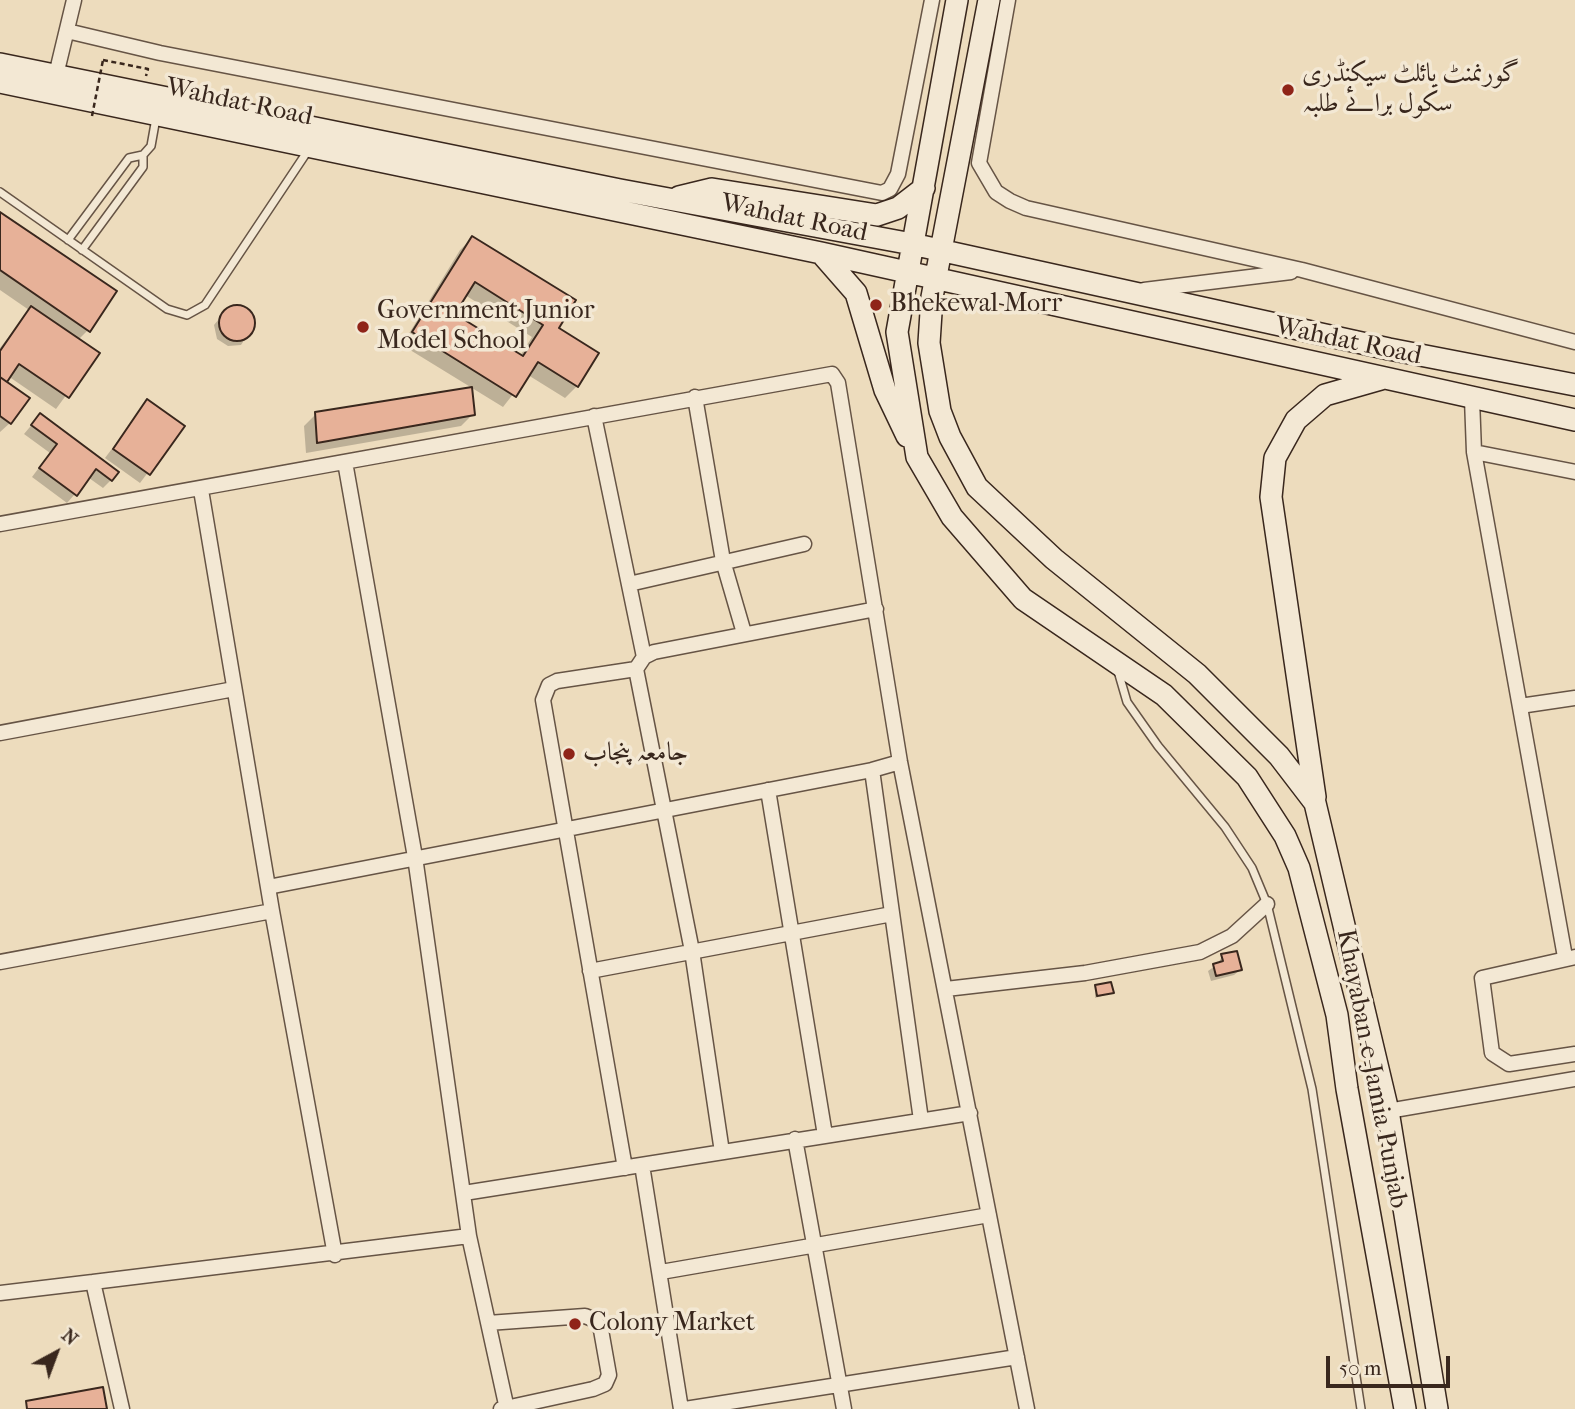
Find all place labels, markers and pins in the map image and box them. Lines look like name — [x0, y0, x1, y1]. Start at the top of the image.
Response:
place label: گورنمنٹ پائلٹ سیکنڈری سکول برائے طلبہ — [1302, 59, 1519, 120]
marker: گورنمنٹ پائلٹ سیکنڈری سکول برائے طلبہ — [1280, 82, 1296, 98]
place label: Bhekewal Morr — [890, 289, 1062, 321]
place label: Government Junior Model School — [377, 296, 594, 358]
marker: Bhekewal Morr — [868, 297, 884, 313]
marker: Government Junior Model School — [355, 319, 371, 335]
place label: جامعہ پنجاب — [583, 738, 688, 770]
marker: جامعہ پنجاب — [561, 746, 577, 762]
place label: Colony Market — [589, 1308, 755, 1340]
marker: Colony Market — [567, 1316, 583, 1332]

